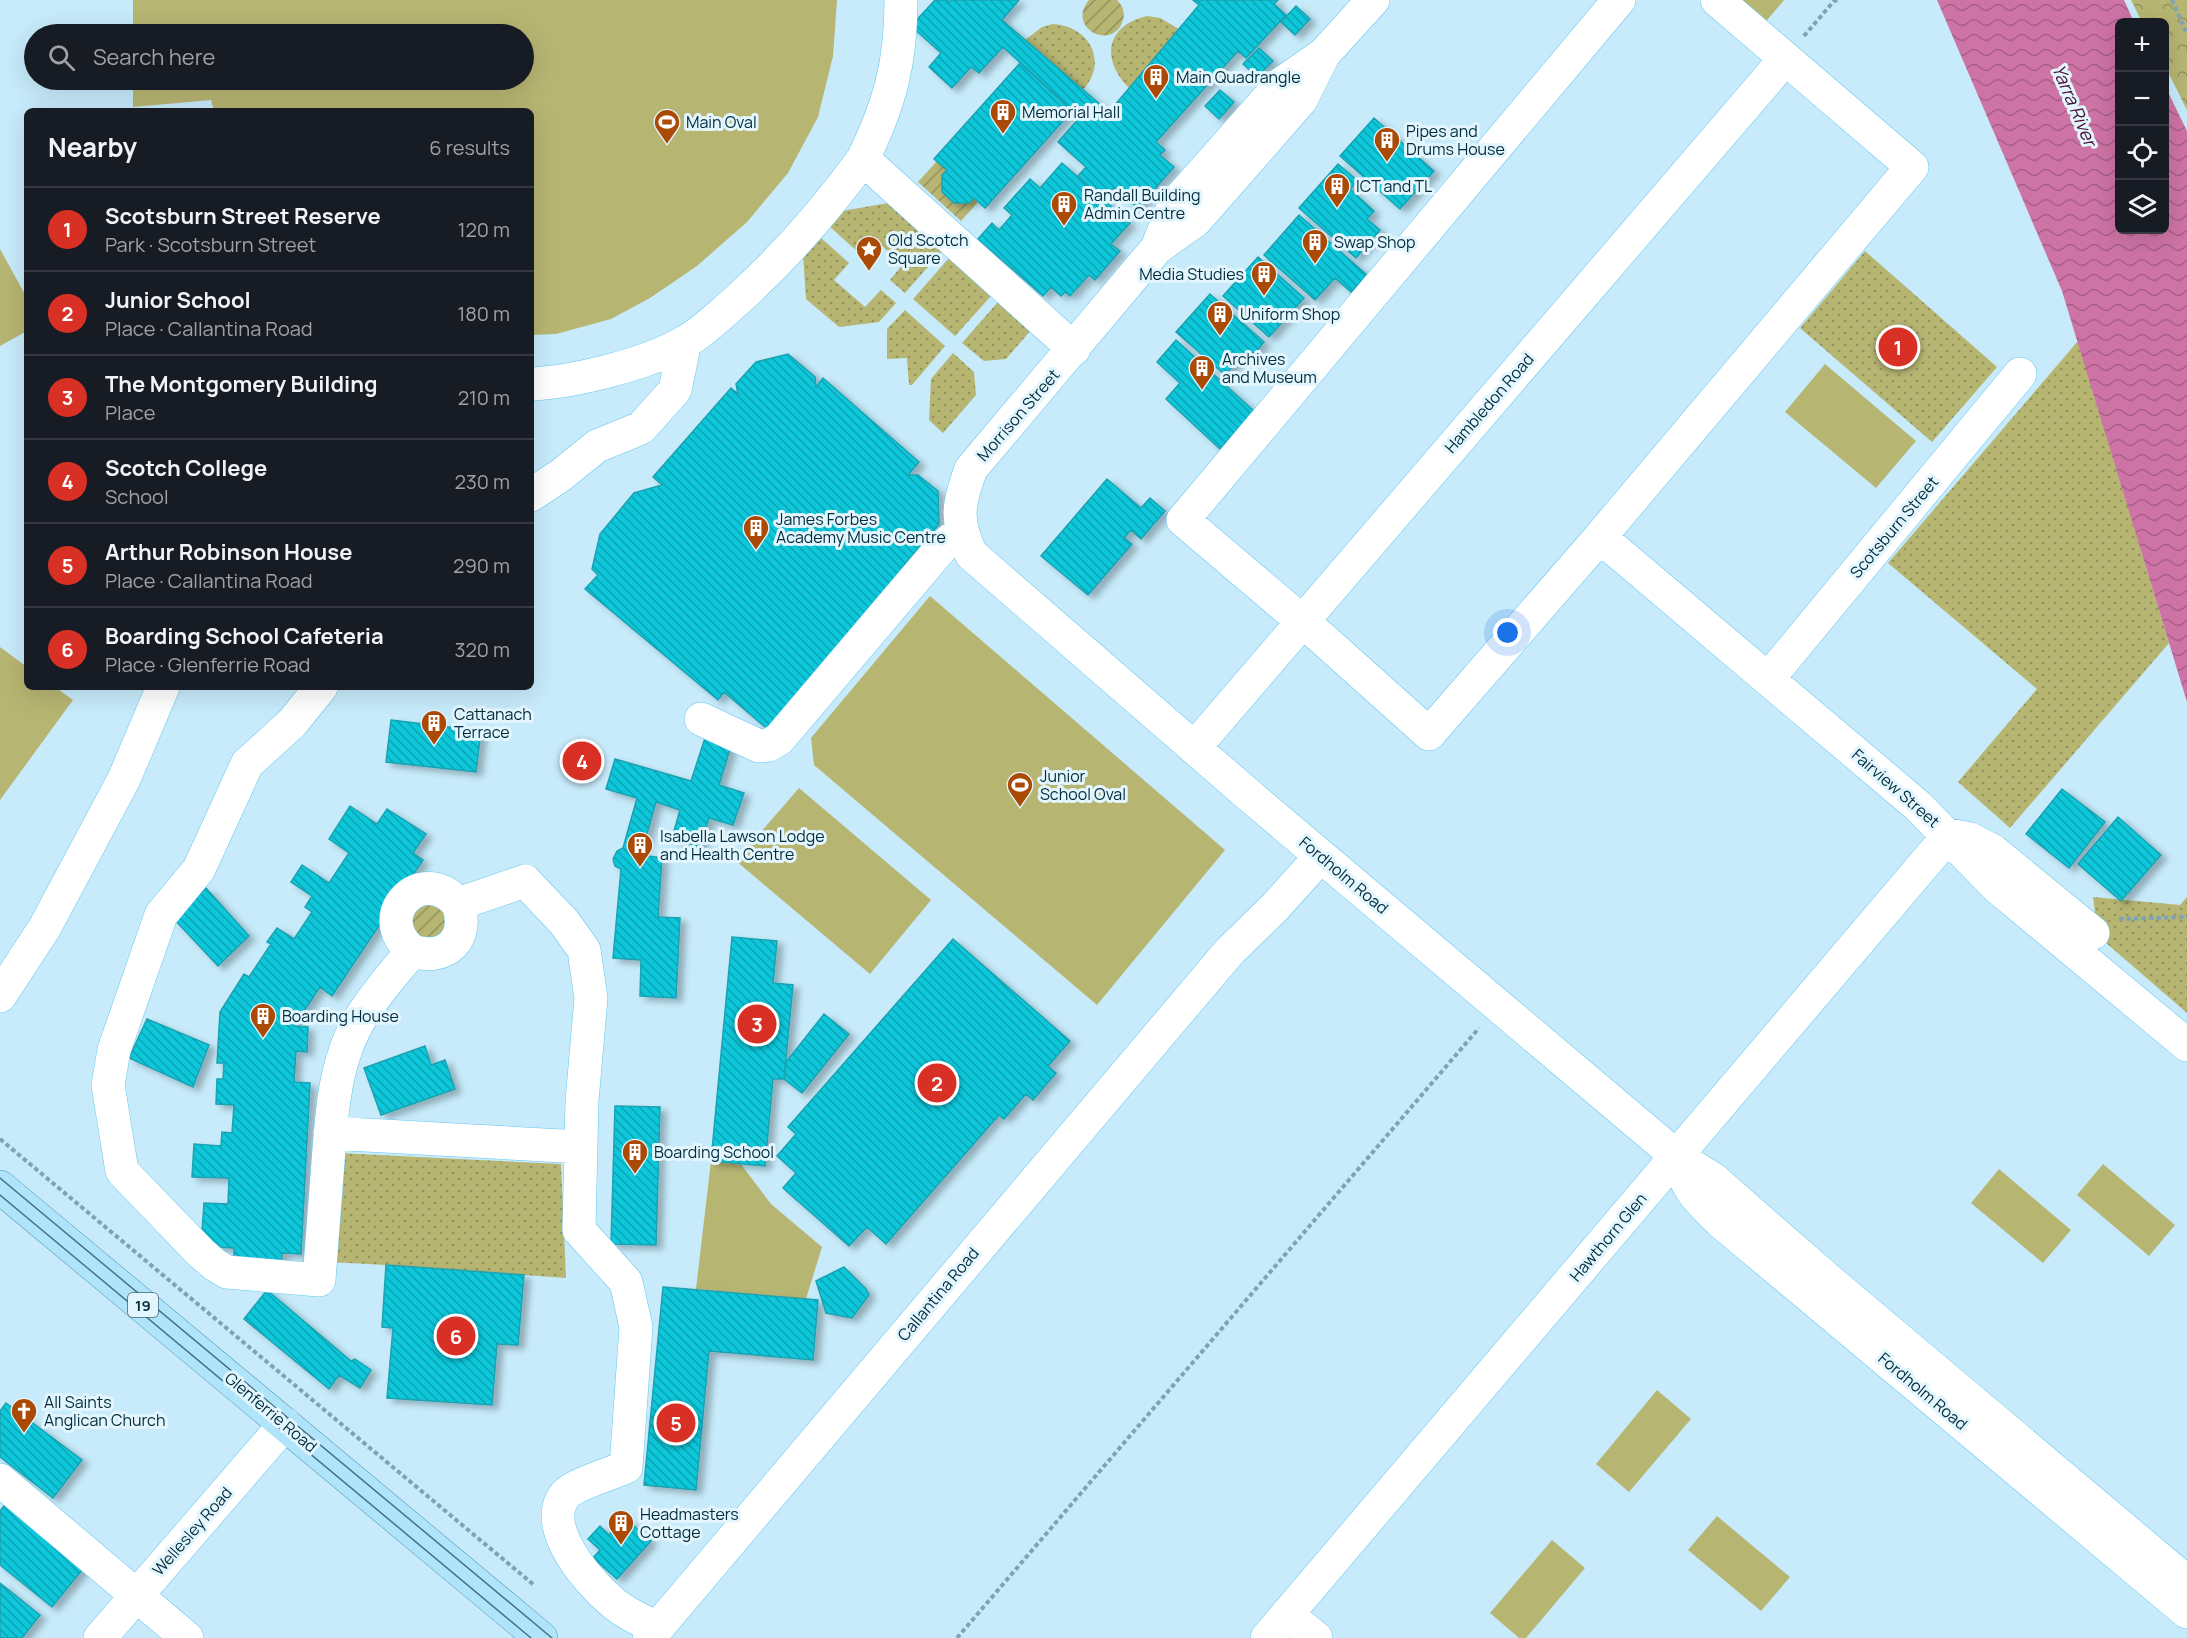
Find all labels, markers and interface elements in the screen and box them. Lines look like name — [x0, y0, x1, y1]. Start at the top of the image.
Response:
map controls — [2115, 18, 2169, 234]
button: + — [2115, 18, 2169, 72]
search box — [24, 24, 534, 90]
icon: search — [45, 41, 78, 74]
text: Search here — [93, 42, 215, 72]
water label: Yarra River — [2047, 61, 2104, 152]
building icon: Main Quadrangle — [1141, 62, 1171, 100]
place label: Main Quadrangle — [1176, 66, 1301, 88]
button: − — [2115, 72, 2169, 126]
building icon: Memorial Hall — [988, 97, 1018, 135]
place label: Memorial Hall — [1022, 101, 1120, 123]
sports icon: Main Oval — [652, 107, 682, 145]
place label: Main Oval — [686, 111, 757, 133]
place label: Pipes and Drums House — [1406, 120, 1505, 160]
building icon: Pipes and Drums House — [1372, 125, 1402, 163]
button: locate — [2115, 126, 2169, 180]
text: Nearby — [48, 129, 137, 165]
text: 6 results — [429, 134, 510, 161]
building icon: ICT and TL — [1322, 171, 1352, 209]
place label: ICT and TL — [1356, 175, 1432, 197]
button: layers — [2115, 180, 2169, 234]
place label: Randall Building Admin Centre — [1084, 184, 1200, 224]
building icon: Randall Building Admin Centre — [1049, 189, 1079, 227]
text: Scotsburn Street Reserve — [105, 201, 381, 231]
text: 1 — [63, 216, 72, 243]
text: 120 m — [458, 216, 510, 243]
building icon: Swap Shop — [1300, 227, 1330, 265]
place label: Old Scotch Square — [888, 229, 968, 269]
text: Park · Scotsburn Street — [105, 231, 316, 258]
place label: Swap Shop — [1334, 231, 1416, 253]
place icon: Old Scotch Square — [854, 234, 884, 272]
building icon: Media Studies — [1249, 259, 1279, 297]
place label: Media Studies — [1139, 263, 1244, 285]
text: Junior School — [105, 285, 251, 315]
building icon: Uniform Shop — [1205, 299, 1235, 337]
text: 2 — [62, 300, 73, 327]
text: 180 m — [457, 300, 510, 327]
place label: Uniform Shop — [1240, 303, 1340, 325]
text: Place · Callantina Road — [105, 315, 313, 342]
pin: 1 — [1878, 324, 1918, 370]
place label: Archives and Museum — [1222, 348, 1317, 388]
street label: Hambledon Road — [1440, 348, 1538, 458]
building icon: Archives and Museum — [1187, 353, 1217, 391]
street label: Morrison Street — [972, 364, 1064, 466]
text: The Montgomery Building — [105, 369, 378, 399]
text: 3 — [62, 384, 73, 411]
text: 210 m — [458, 384, 510, 411]
text: Place — [105, 399, 155, 426]
text: Scotch College — [105, 453, 267, 483]
text: 4 — [61, 468, 74, 495]
text: 230 m — [454, 468, 510, 495]
street label: Scotsburn Street — [1845, 471, 1943, 583]
text: School — [105, 483, 169, 510]
place label: James Forbes Academy Music Centre — [776, 508, 946, 548]
building icon: James Forbes Academy Music Centre — [741, 513, 771, 551]
text: Arthur Robinson House — [105, 537, 352, 567]
text: 5 — [62, 552, 73, 579]
text: 290 m — [453, 552, 510, 579]
text: Place · Callantina Road — [105, 567, 313, 594]
your location — [1493, 618, 1522, 647]
text: Boarding School Cafeteria — [105, 621, 384, 651]
text: 6 — [61, 636, 74, 663]
text: 320 m — [454, 636, 510, 663]
text: Place · Glenferrie Road — [105, 651, 310, 678]
place label: Cattanach Terrace — [454, 703, 532, 743]
building icon: Cattanach Terrace — [419, 708, 449, 746]
pin: 4 — [562, 738, 602, 783]
street label: Fairview Street — [1847, 744, 1945, 832]
place label: Junior School Oval — [1040, 765, 1126, 805]
sports icon: Junior School Oval — [1005, 770, 1035, 808]
place label: Isabella Lawson Lodge and Health Centre — [660, 825, 825, 865]
building icon: Isabella Lawson Lodge and Health Centre — [625, 830, 655, 868]
street label: Fordholm Road — [1295, 831, 1393, 919]
building icon: Boarding House — [248, 1001, 278, 1039]
pin: 3 — [738, 1002, 777, 1046]
place label: Boarding House — [282, 1005, 399, 1027]
pin: 2 — [918, 1060, 956, 1106]
building icon: Boarding School — [620, 1137, 650, 1175]
place label: Boarding School — [654, 1141, 774, 1163]
street label: Hawthorn Glen — [1564, 1188, 1652, 1286]
street label: Callantina Road — [892, 1243, 984, 1345]
road number: 19 — [128, 1293, 158, 1317]
pin: 6 — [436, 1314, 476, 1358]
street label: Fordholm Road — [1874, 1347, 1972, 1435]
street label: Glenferrie Road — [220, 1367, 322, 1457]
place label: All Saints Anglican Church — [44, 1391, 165, 1431]
church icon: All Saints Anglican Church — [9, 1396, 39, 1434]
pin: 5 — [656, 1400, 696, 1446]
street label: Wellesley Road — [147, 1482, 237, 1580]
place label: Headmasters Cottage — [640, 1503, 739, 1543]
building icon: Headmasters Cottage — [606, 1508, 636, 1546]

